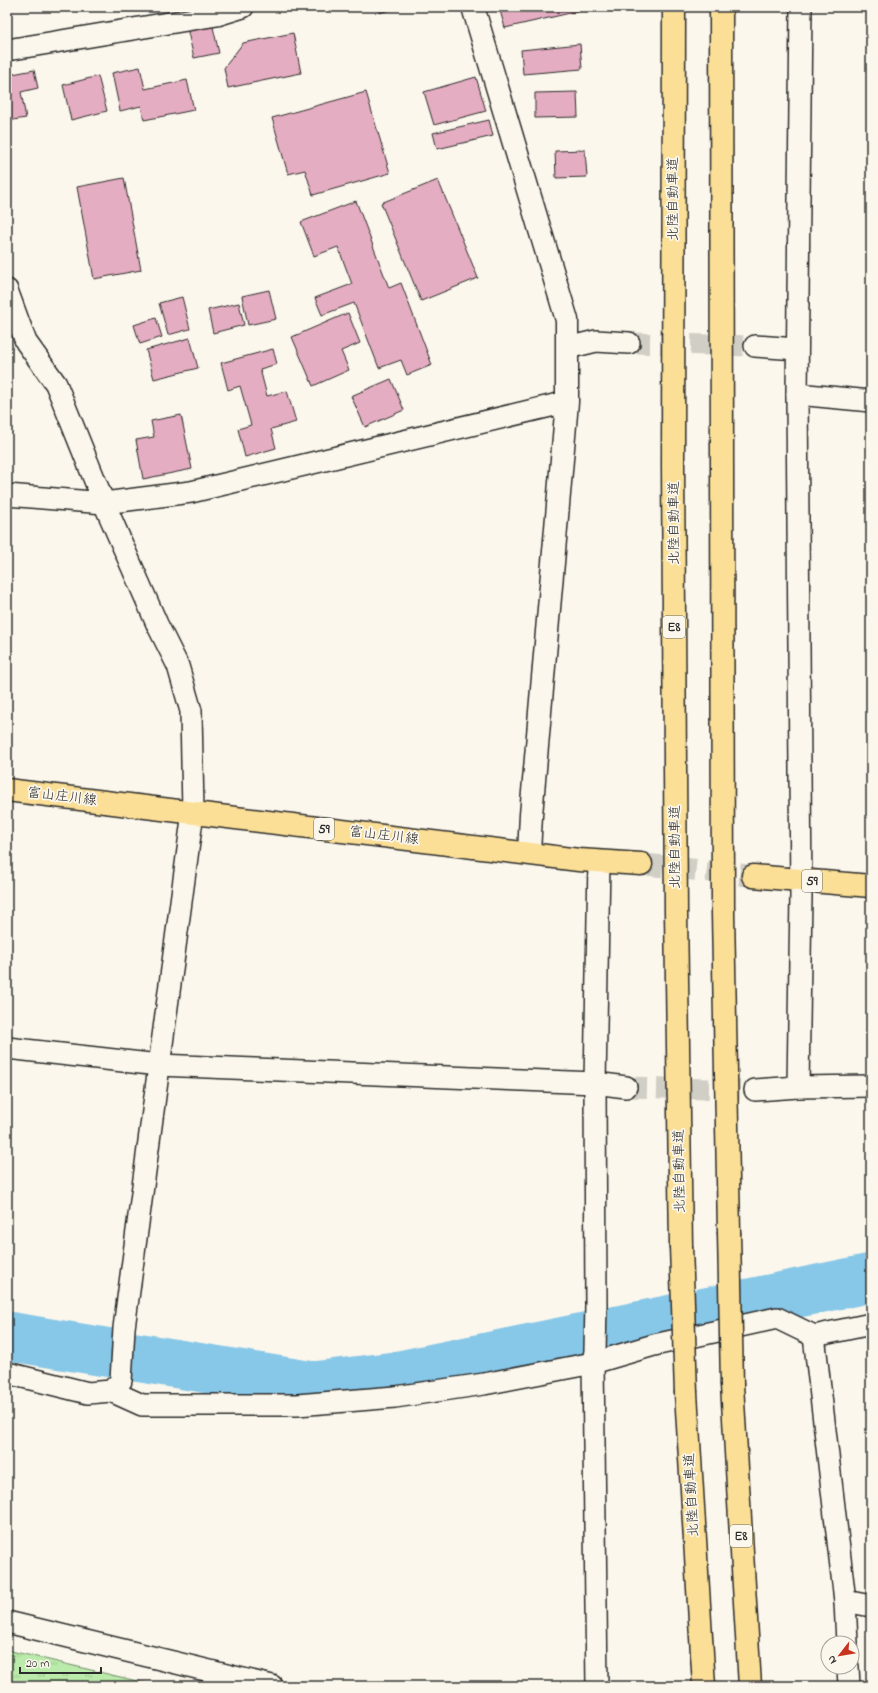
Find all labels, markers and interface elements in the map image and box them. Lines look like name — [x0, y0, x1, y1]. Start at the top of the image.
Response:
street label: 北陸自動車道 — [663, 157, 684, 241]
street label: 北陸自動車道 — [664, 481, 685, 565]
road number: E8 — [663, 616, 685, 638]
street label: 富山庄川線 — [26, 782, 98, 812]
street label: 北陸自動車道 — [665, 805, 686, 889]
road number: 59 — [314, 818, 334, 840]
street label: 富山庄川線 — [348, 821, 420, 851]
road number: 59 — [802, 870, 822, 892]
street label: 北陸自動車道 — [669, 1129, 691, 1213]
street label: 北陸自動車道 — [679, 1453, 705, 1537]
road number: E8 — [730, 1525, 752, 1547]
north arrow — [820, 1635, 860, 1675]
scale bar — [20, 1649, 101, 1675]
text: N — [824, 1652, 841, 1667]
text: 20 m — [26, 1655, 49, 1673]

